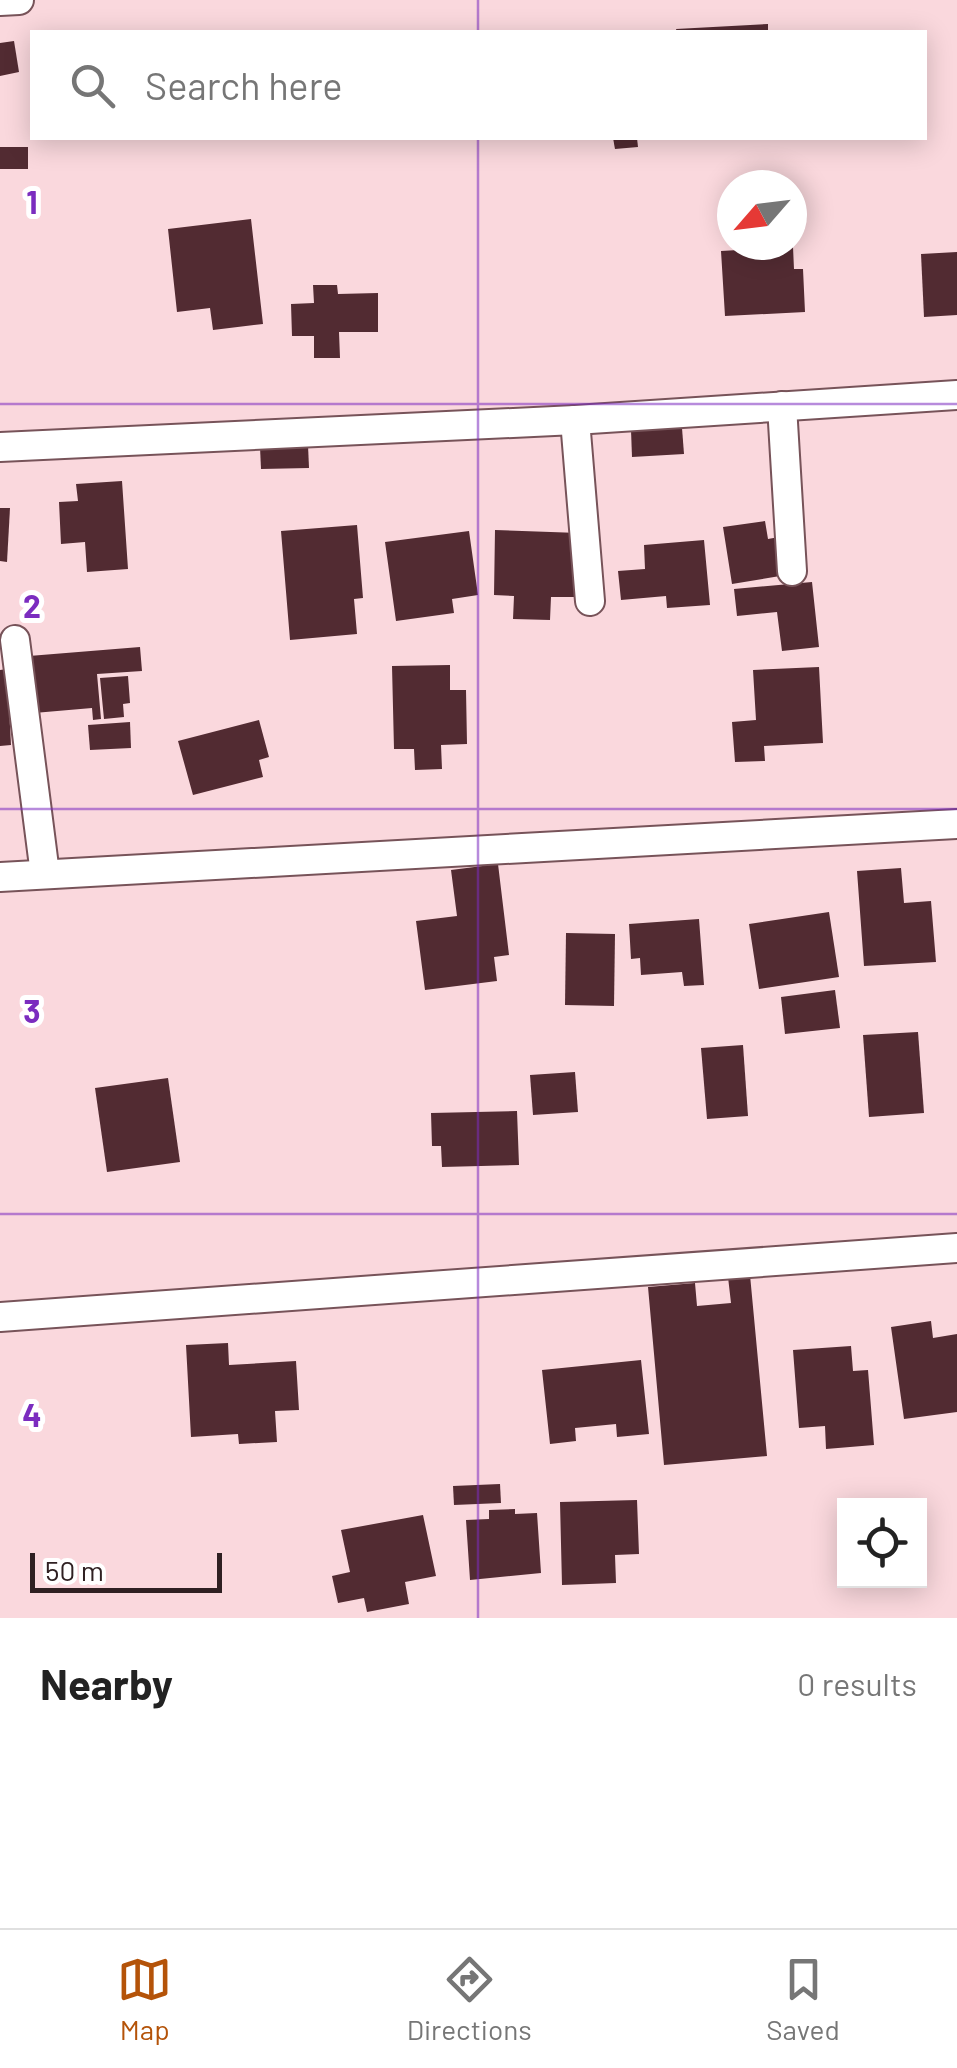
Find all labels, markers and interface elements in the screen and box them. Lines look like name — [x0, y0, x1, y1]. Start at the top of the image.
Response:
search box — [30, 30, 927, 140]
icon: search — [65, 58, 120, 113]
text: Search here — [145, 62, 343, 108]
north arrow — [717, 170, 807, 260]
text: 1 — [26, 182, 38, 220]
text: 2 — [23, 586, 41, 624]
text: 3 — [23, 991, 41, 1029]
text: 4 — [22, 1395, 42, 1433]
map controls — [837, 1498, 927, 1588]
button: locate — [837, 1498, 927, 1588]
scale bar — [30, 1548, 222, 1592]
text: 50 m — [45, 1553, 104, 1587]
text: Nearby — [40, 1658, 173, 1708]
text: 0 results — [797, 1664, 917, 1702]
tab: Map — [117, 1952, 172, 2046]
tab: Directions — [407, 1952, 532, 2046]
tab: Saved — [766, 1952, 840, 2046]

